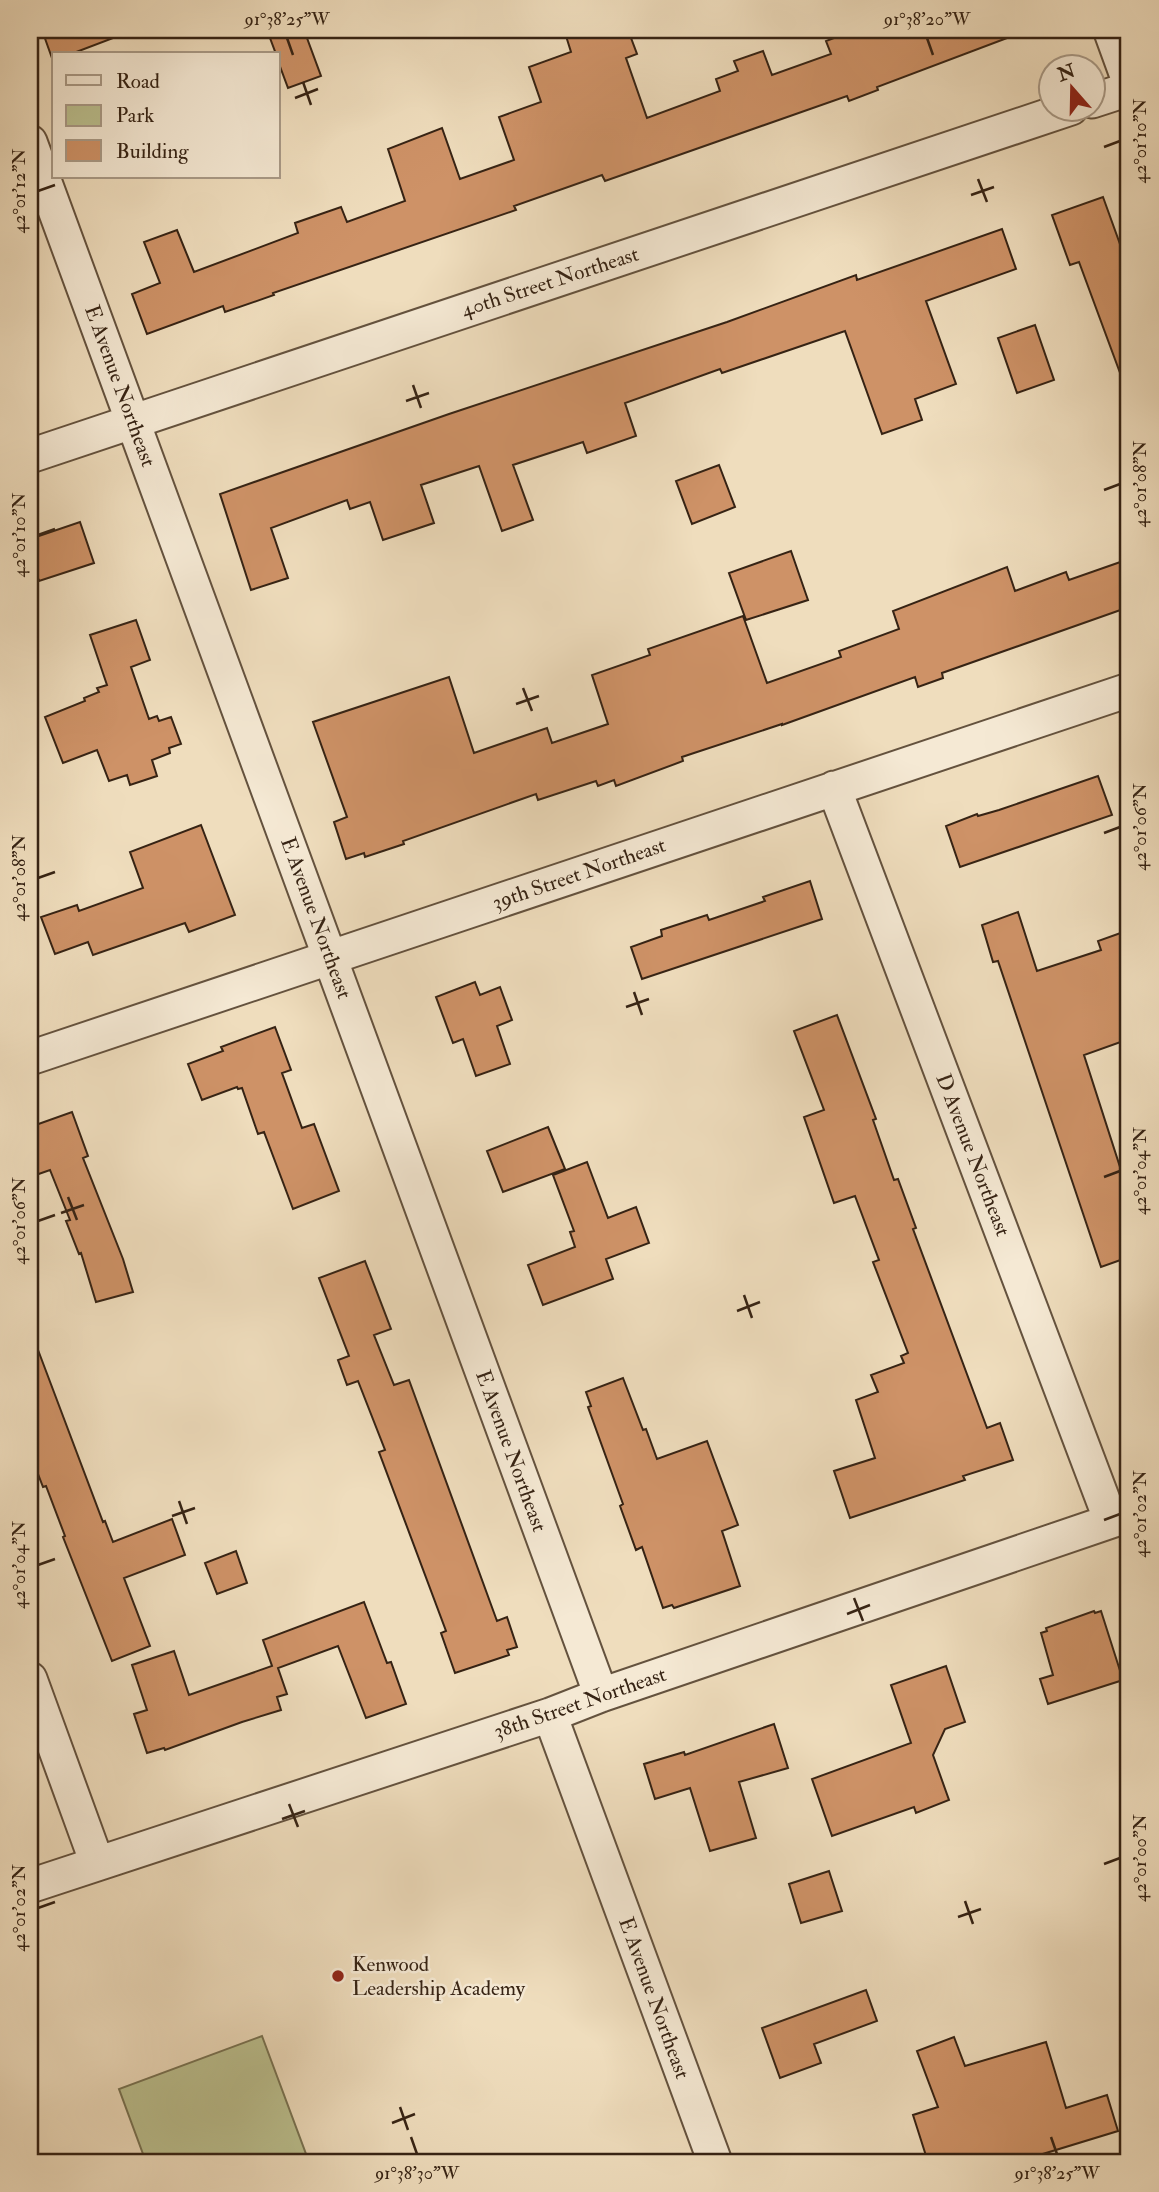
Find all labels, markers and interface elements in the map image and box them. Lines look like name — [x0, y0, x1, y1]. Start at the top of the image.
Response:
text: 91°38'25"W — [242, 8, 330, 31]
text: 91°38'20"W — [882, 8, 971, 31]
legend — [52, 52, 280, 178]
north arrow — [1036, 52, 1106, 122]
text: N — [1053, 58, 1080, 87]
text: Road — [116, 68, 161, 95]
text: 42°01'10"N — [1129, 99, 1152, 183]
text: Park — [116, 102, 154, 129]
text: Building — [116, 138, 189, 165]
text: 42°01'12"N — [8, 149, 31, 233]
street label: 40th Street Northeast — [458, 241, 642, 323]
street label: E Avenue Northeast — [78, 301, 162, 471]
text: 42°01'08"N — [1129, 441, 1152, 528]
text: 42°01'10"N — [8, 493, 31, 577]
text: 42°01'06"N — [1129, 783, 1152, 871]
street label: 39th Street Northeast — [489, 832, 669, 916]
street label: E Avenue Northeast — [274, 833, 358, 1003]
text: 42°01'08"N — [8, 835, 31, 922]
street label: D Avenue Northeast — [930, 1070, 1017, 1240]
text: 42°01'04"N — [1129, 1127, 1152, 1215]
text: 42°01'06"N — [8, 1177, 31, 1265]
street label: E Avenue Northeast — [469, 1366, 553, 1536]
text: 42°01'02"N — [1129, 1470, 1152, 1558]
text: 42°01'04"N — [8, 1521, 31, 1609]
street label: 38th Street Northeast — [490, 1661, 670, 1745]
text: 42°01'00"N — [1129, 1814, 1152, 1902]
text: 42°01'02"N — [8, 1864, 31, 1952]
street label: E Avenue Northeast — [612, 1913, 696, 2083]
place label: Kenwood Leadership Academy — [352, 1951, 526, 2002]
marker: Kenwood Leadership Academy — [330, 1968, 346, 1984]
text: 91°38'30"W — [373, 2162, 460, 2185]
text: 91°38'25"W — [1012, 2162, 1100, 2185]

